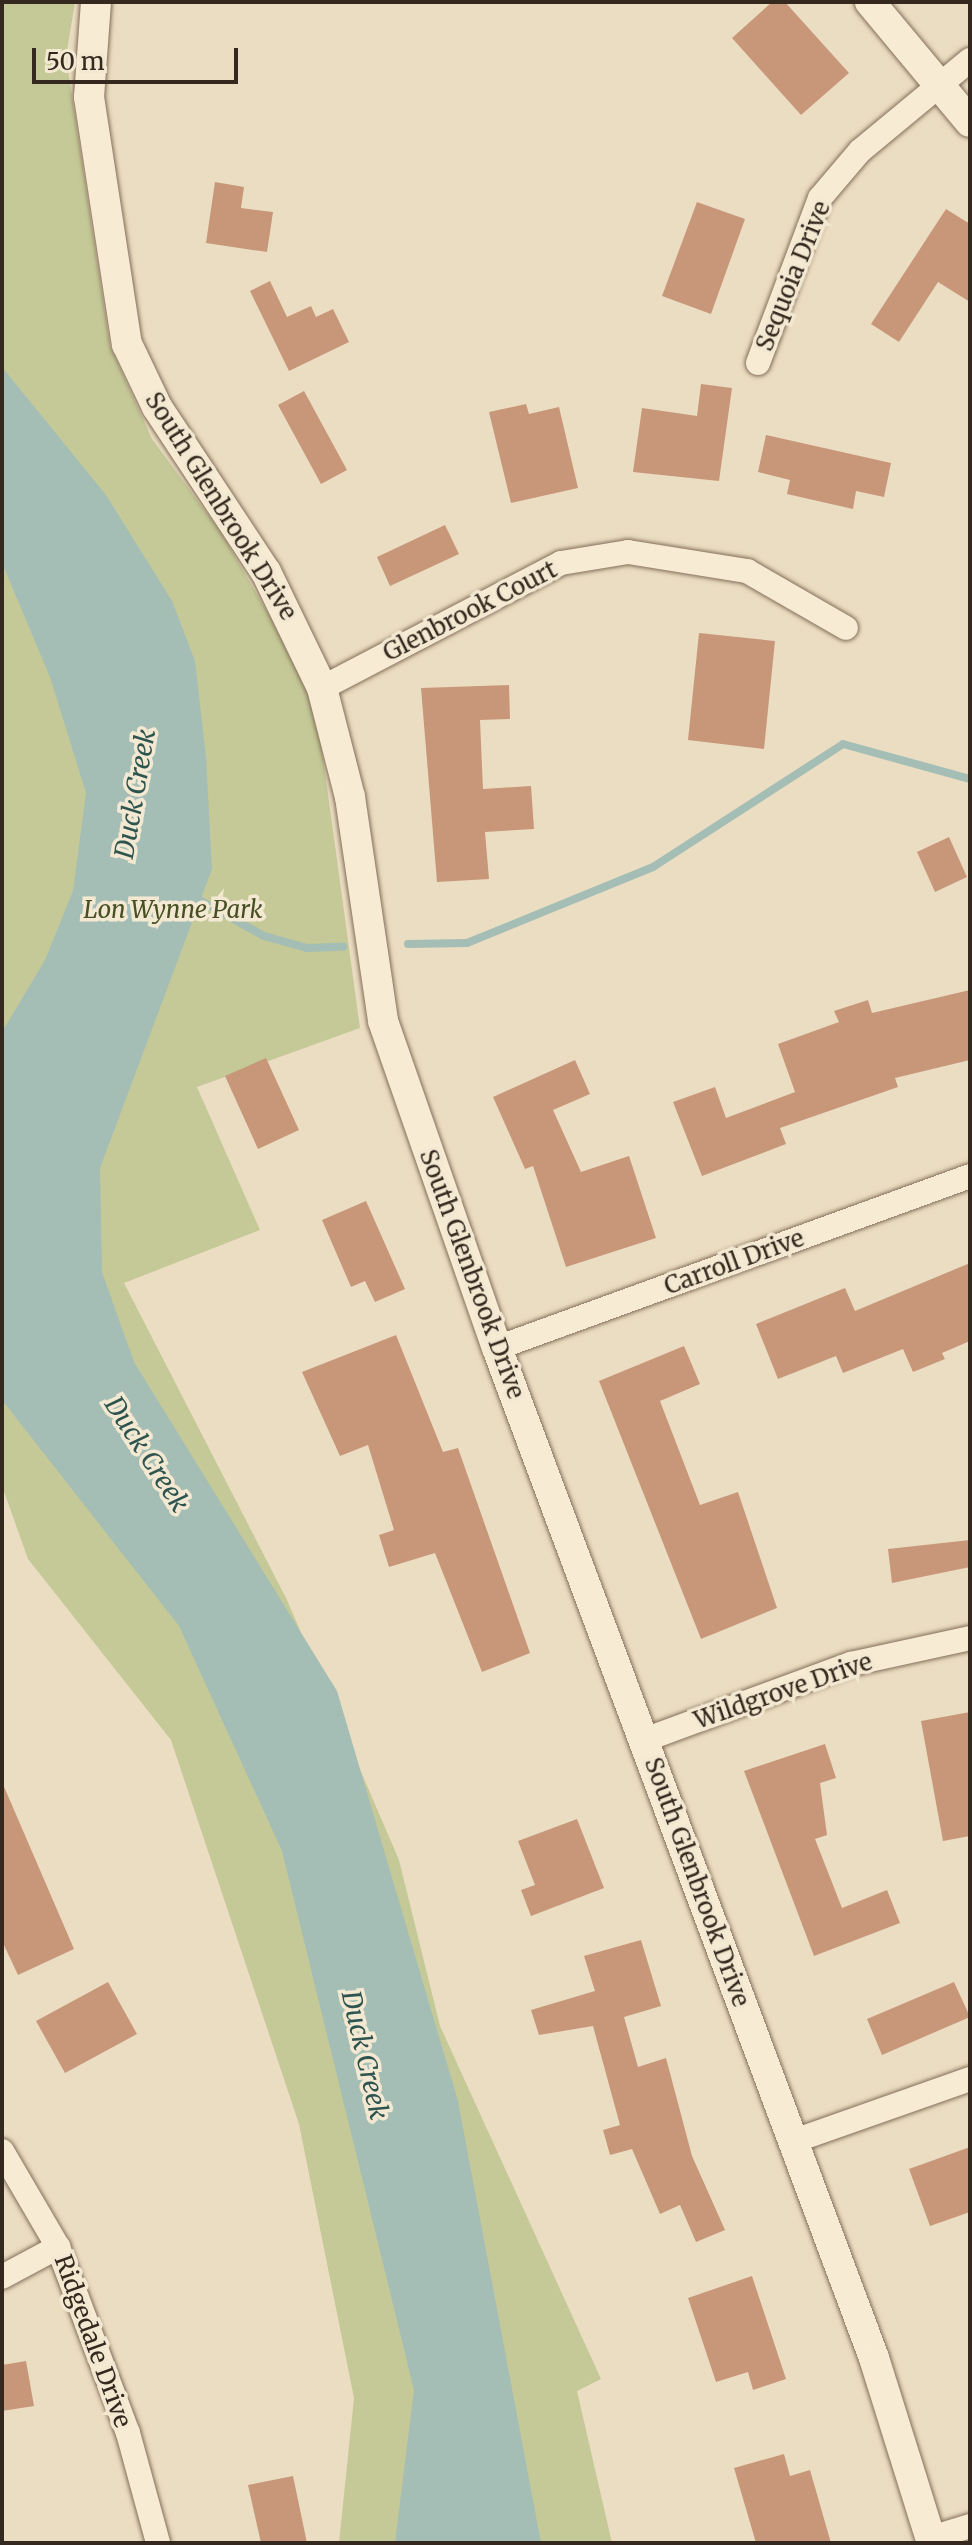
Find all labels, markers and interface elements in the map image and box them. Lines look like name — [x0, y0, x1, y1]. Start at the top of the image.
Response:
scale bar — [36, 32, 242, 82]
text: 50 m — [46, 46, 105, 77]
street label: Sequoia Drive — [750, 197, 836, 355]
street label: South Glenbrook Drive — [139, 387, 303, 625]
street label: Glenbrook Court — [378, 555, 562, 667]
water label: Duck Creek — [108, 727, 162, 861]
park label: Lon Wynne Park — [83, 896, 263, 924]
street label: South Glenbrook Drive — [413, 1146, 531, 1402]
street label: Carroll Drive — [660, 1223, 808, 1301]
water label: Duck Creek — [98, 1391, 196, 1517]
street label: Wildgrove Drive — [690, 1647, 876, 1735]
street label: South Glenbrook Drive — [638, 1754, 756, 2010]
water label: Duck Creek — [335, 1988, 395, 2122]
street label: Ridgedale Drive — [48, 2251, 138, 2431]

